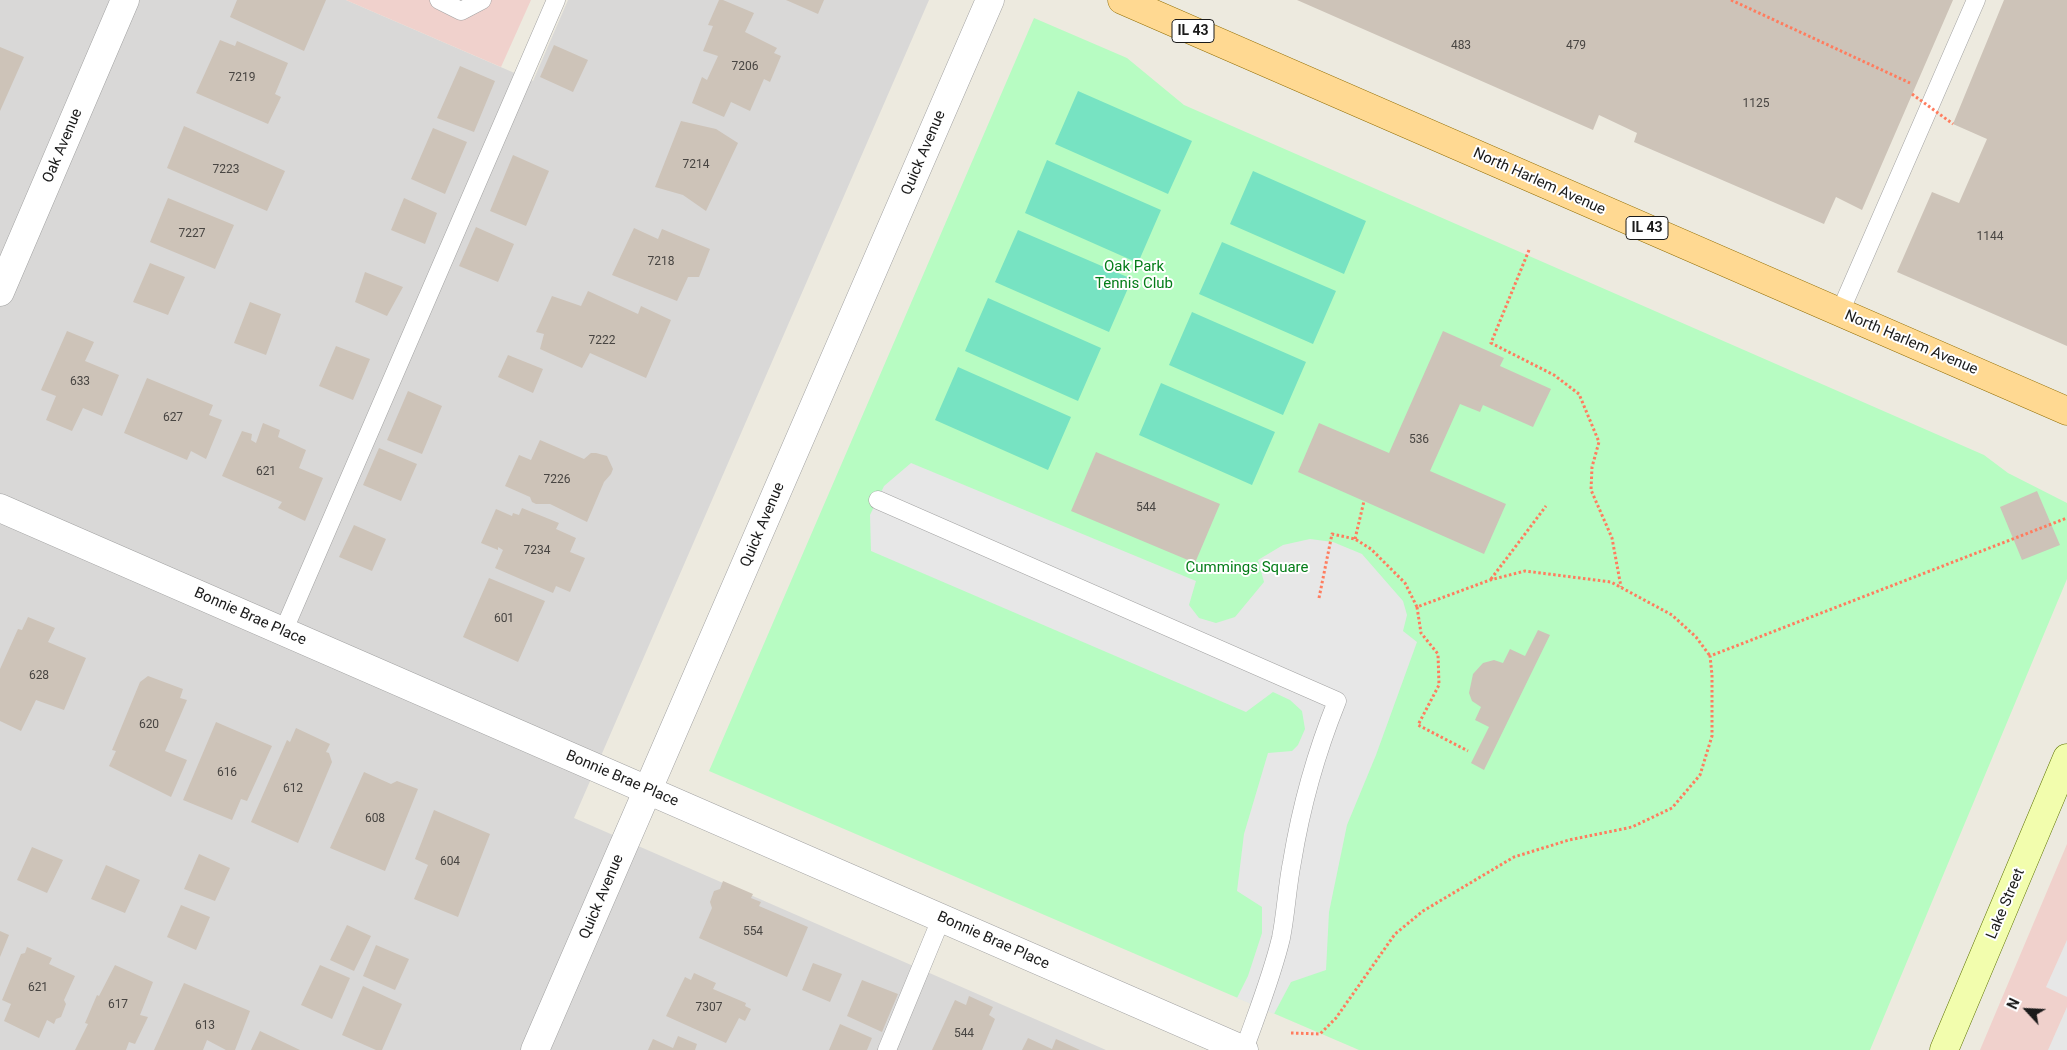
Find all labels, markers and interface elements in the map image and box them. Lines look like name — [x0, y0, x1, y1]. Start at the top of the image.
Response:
road number: IL 43 — [1172, 20, 1214, 42]
house number: 483 — [1451, 39, 1471, 53]
house number: 479 — [1566, 39, 1586, 53]
house number: 7206 — [732, 60, 758, 74]
house number: 7219 — [229, 71, 255, 85]
house number: 1125 — [1743, 97, 1769, 111]
street label: Oak Avenue — [39, 106, 87, 186]
street label: Quick Avenue — [898, 108, 950, 198]
street label: North Harlem Avenue — [1470, 145, 1608, 219]
house number: 7214 — [683, 158, 709, 172]
house number: 7223 — [213, 163, 239, 177]
road number: IL 43 — [1626, 217, 1668, 240]
house number: 7227 — [179, 227, 205, 241]
house number: 1144 — [1977, 230, 2003, 244]
house number: 7218 — [648, 255, 674, 269]
park label: Oak Park Tennis Club — [1095, 258, 1173, 293]
street label: North Harlem Avenue — [1842, 307, 1980, 379]
house number: 7222 — [589, 334, 615, 348]
house number: 633 — [70, 375, 90, 389]
house number: 627 — [163, 411, 183, 425]
house number: 536 — [1409, 433, 1429, 447]
house number: 621 — [256, 465, 276, 479]
house number: 7226 — [544, 473, 570, 487]
street label: Quick Avenue — [737, 480, 789, 570]
house number: 544 — [1136, 501, 1156, 515]
house number: 7234 — [524, 544, 550, 558]
park label: Cummings Square — [1186, 559, 1308, 577]
street label: Bonnie Brae Place — [191, 584, 309, 650]
house number: 601 — [494, 612, 514, 626]
house number: 628 — [29, 669, 49, 683]
house number: 620 — [139, 718, 159, 732]
street label: Bonnie Brae Place — [563, 747, 681, 811]
house number: 616 — [217, 766, 237, 780]
house number: 612 — [283, 782, 303, 796]
house number: 608 — [365, 812, 385, 826]
street label: Quick Avenue — [576, 852, 628, 942]
house number: 604 — [440, 855, 460, 869]
street label: Lake Street — [1983, 866, 2029, 942]
street label: Bonnie Brae Place — [934, 908, 1052, 974]
house number: 554 — [743, 925, 763, 939]
house number: 621 — [28, 981, 48, 995]
north arrow — [2002, 985, 2052, 1035]
text: N — [2004, 996, 2023, 1012]
house number: 617 — [108, 998, 128, 1012]
house number: 7307 — [696, 1001, 722, 1015]
house number: 613 — [195, 1019, 215, 1033]
house number: 544 — [954, 1027, 974, 1041]

